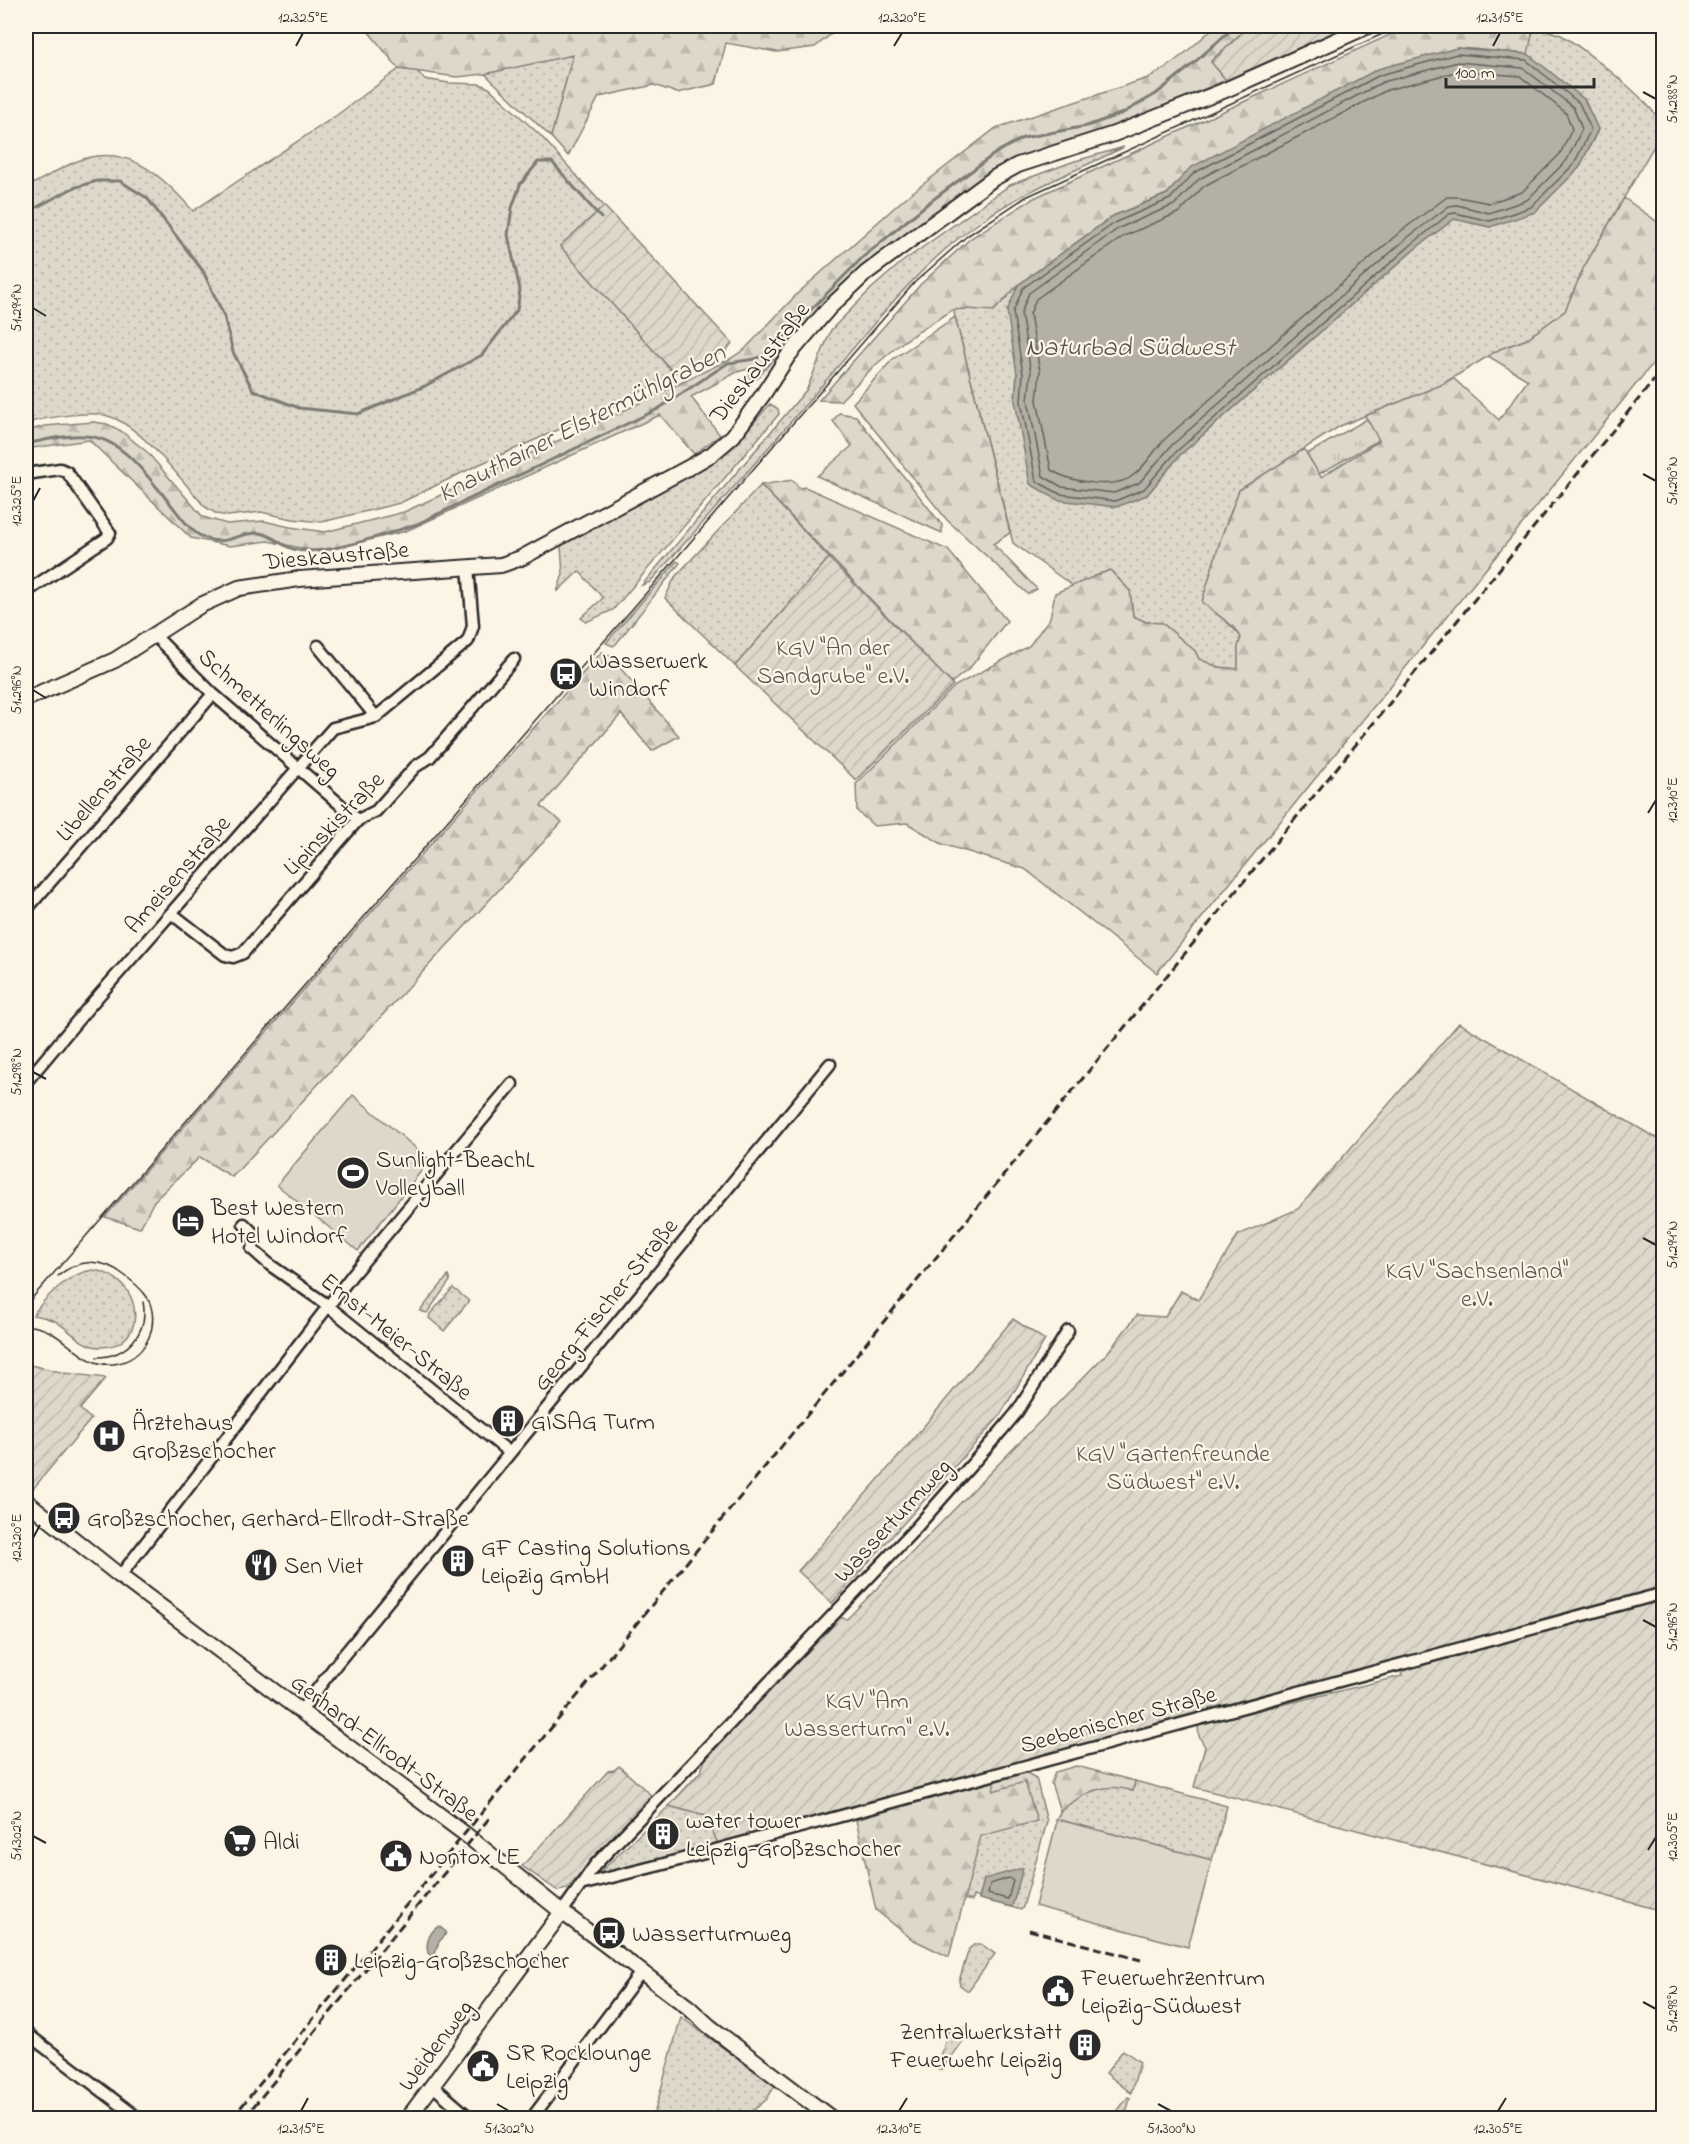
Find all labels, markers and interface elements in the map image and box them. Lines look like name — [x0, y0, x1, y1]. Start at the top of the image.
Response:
text: 12.325°E — [278, 7, 328, 29]
text: 12.320°E — [878, 7, 926, 29]
text: 12.315°E — [1476, 7, 1524, 29]
scale bar — [1446, 51, 1594, 89]
text: 100 m — [1455, 61, 1495, 87]
text: 51.288°N — [1662, 74, 1684, 124]
text: 51.294°N — [6, 284, 28, 332]
street label: Dieskaustraße — [702, 295, 820, 433]
water label: Naturbad Südwest — [1026, 330, 1237, 368]
water label: Knauthainer Elstermühlgraben — [432, 335, 734, 514]
text: 51.290°N — [1662, 456, 1684, 506]
text: 12.325°E — [6, 476, 28, 526]
street label: Dieskaustraße — [261, 534, 411, 581]
park label: KGV "An der Sandgrube" e.V. — [757, 632, 909, 695]
street label: Schmetterlingsweg — [189, 641, 348, 789]
place label: Wasserwerk Windorf — [589, 645, 708, 708]
bus stop icon: Wasserwerk Windorf — [548, 656, 584, 692]
text: 51.296°N — [6, 665, 28, 715]
street label: Libellenstraße — [49, 728, 161, 851]
street label: Lipinskistraße — [276, 764, 394, 885]
text: 12.310°E — [1662, 777, 1684, 823]
street label: Ameisenstraße — [117, 808, 241, 943]
text: 51.298°N — [6, 1048, 28, 1096]
place label: Sunlight-BeachL Volleyball — [375, 1144, 534, 1208]
sports icon: Sunlight-BeachL Volleyball — [335, 1155, 371, 1191]
place label: Best Western Hotel Windorf — [210, 1192, 348, 1255]
hotel icon: Best Western Hotel Windorf — [170, 1203, 206, 1239]
street label: Georg-Fischer-Straße — [526, 1211, 688, 1400]
text: 51.294°N — [1662, 1221, 1684, 1269]
park label: KGV "Sachsenland" e.V. — [1386, 1255, 1568, 1318]
street label: Ernst-Meier-Straße — [312, 1265, 479, 1411]
building icon: GISAG Turm — [490, 1403, 526, 1439]
place label: GISAG Turm — [531, 1406, 655, 1441]
place label: Ärztehaus Großzschocher — [132, 1407, 276, 1470]
hospital icon: Ärztehaus Großzschocher — [91, 1418, 127, 1454]
park label: KGV "Gartenfreunde Südwest" e.V. — [1076, 1438, 1270, 1501]
street label: Wasserturmweg — [827, 1452, 961, 1592]
bus stop icon: Großzschocher, Gerhard-Ellrodt-Straße — [46, 1500, 82, 1536]
place label: Großzschocher, Gerhard-Ellrodt-Straße — [87, 1503, 469, 1538]
text: 12.320°E — [6, 1514, 28, 1562]
place label: GF Casting Solutions Leipzig GmbH — [481, 1532, 691, 1595]
building icon: GF Casting Solutions Leipzig GmbH — [440, 1543, 476, 1579]
restaurant icon: Sen Viet — [243, 1547, 279, 1583]
place label: Sen Viet — [284, 1550, 364, 1585]
text: 51.296°N — [1662, 1602, 1684, 1652]
street label: Gerhard-Ellrodt-Straße — [282, 1666, 485, 1832]
street label: Seebenischer Straße — [1016, 1678, 1221, 1764]
park label: KGV "Am Wasserturm" e.V. — [784, 1685, 950, 1748]
place label: water tower Leipzig-Großzschocher — [686, 1805, 902, 1868]
text: 51.302°N — [6, 1811, 28, 1861]
text: 12.305°E — [1662, 1812, 1684, 1862]
building icon: water tower Leipzig-Großzschocher — [645, 1816, 681, 1852]
supermarket icon: Aldi — [222, 1823, 258, 1859]
place label: Aldi — [263, 1826, 300, 1861]
public building icon: Nontox LE — [378, 1838, 414, 1874]
place label: Nontox LE — [419, 1841, 520, 1876]
bus stop icon: Wasserturmweg — [591, 1915, 627, 1951]
place label: Wasserturmweg — [632, 1918, 791, 1953]
building icon: Leipzig-Großzschocher — [313, 1942, 349, 1978]
place label: Leipzig-Großzschocher — [354, 1945, 570, 1980]
place label: Feuerwehrzentrum Leipzig-Südwest — [1080, 1962, 1265, 2025]
public building icon: Feuerwehrzentrum Leipzig-Südwest — [1040, 1973, 1076, 2009]
text: 51.298°N — [1662, 1985, 1684, 2033]
street label: Weidenweg — [391, 1993, 483, 2100]
place label: Zentralwerkstatt Feuerwehr Leipzig — [889, 2016, 1062, 2079]
building icon: Zentralwerkstatt Feuerwehr Leipzig — [1067, 2027, 1103, 2063]
place label: SR Rocklounge Leipzig — [506, 2037, 651, 2100]
public building icon: SR Rocklounge Leipzig — [465, 2048, 501, 2084]
text: 12.315°E — [277, 2118, 325, 2140]
text: 51.302°N — [484, 2118, 534, 2140]
text: 12.310°E — [876, 2118, 922, 2140]
text: 51.300°N — [1146, 2118, 1196, 2140]
text: 12.305°E — [1473, 2118, 1523, 2140]

